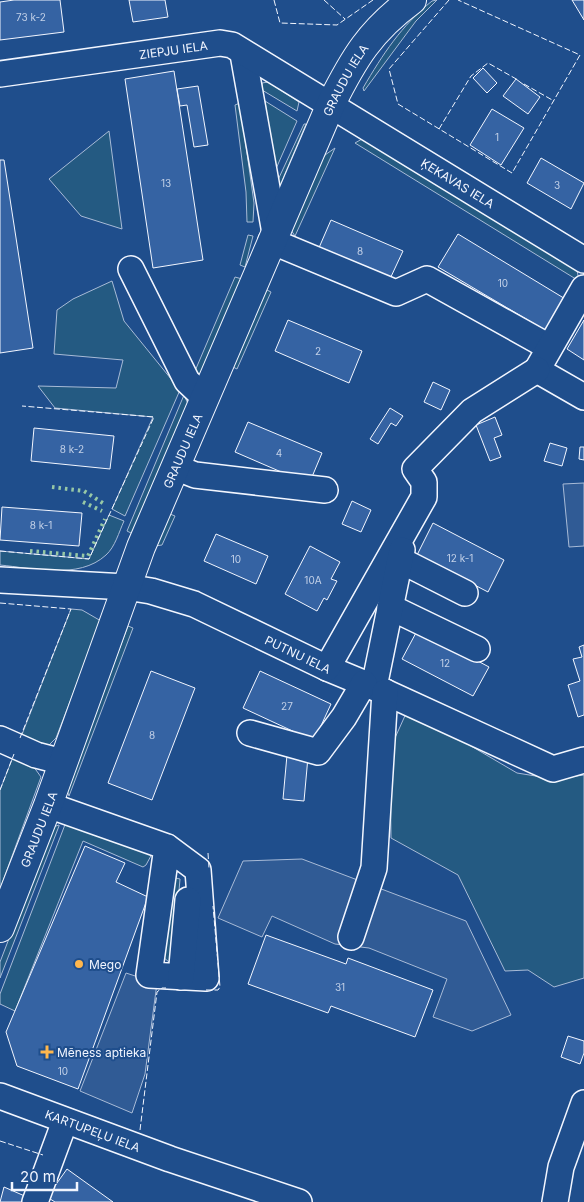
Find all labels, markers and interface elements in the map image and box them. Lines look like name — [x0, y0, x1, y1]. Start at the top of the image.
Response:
house number: 73 k-2 — [16, 11, 46, 23]
street label: ZIEPJU IELA — [138, 37, 209, 62]
street label: GRAUDU IELA — [319, 41, 371, 118]
house number: 1 — [495, 131, 499, 143]
street label: ĶEKAVAS IELA — [418, 155, 497, 211]
house number: 13 — [161, 177, 171, 189]
house number: 3 — [554, 179, 560, 191]
house number: 8 — [357, 245, 363, 257]
house number: 10 — [498, 277, 508, 289]
house number: 2 — [315, 345, 321, 357]
street label: GRAUDU IELA — [160, 411, 205, 491]
house number: 8 k-2 — [60, 443, 84, 455]
house number: 4 — [276, 447, 282, 459]
house number: 8 k-1 — [30, 519, 52, 531]
house number: 12 k-1 — [447, 552, 473, 564]
house number: 10 — [231, 553, 241, 565]
house number: 10A — [304, 574, 322, 586]
street label: PUTNU IELA — [263, 632, 333, 676]
house number: 12 — [440, 657, 450, 669]
house number: 27 — [281, 700, 293, 712]
house number: 8 — [149, 729, 155, 741]
street label: GRAUDU IELA — [17, 789, 60, 869]
place label: Mego — [89, 957, 121, 972]
marker: Mego — [73, 958, 85, 970]
house number: 31 — [335, 981, 345, 993]
place label: Mēness aptieka — [57, 1045, 146, 1060]
marker: Mēness aptieka — [41, 1046, 53, 1058]
house number: 10 — [58, 1065, 68, 1077]
street label: KARTUPEĻU IELA — [43, 1106, 142, 1155]
scale bar — [12, 1160, 78, 1192]
text: 20 m — [20, 1167, 56, 1186]

